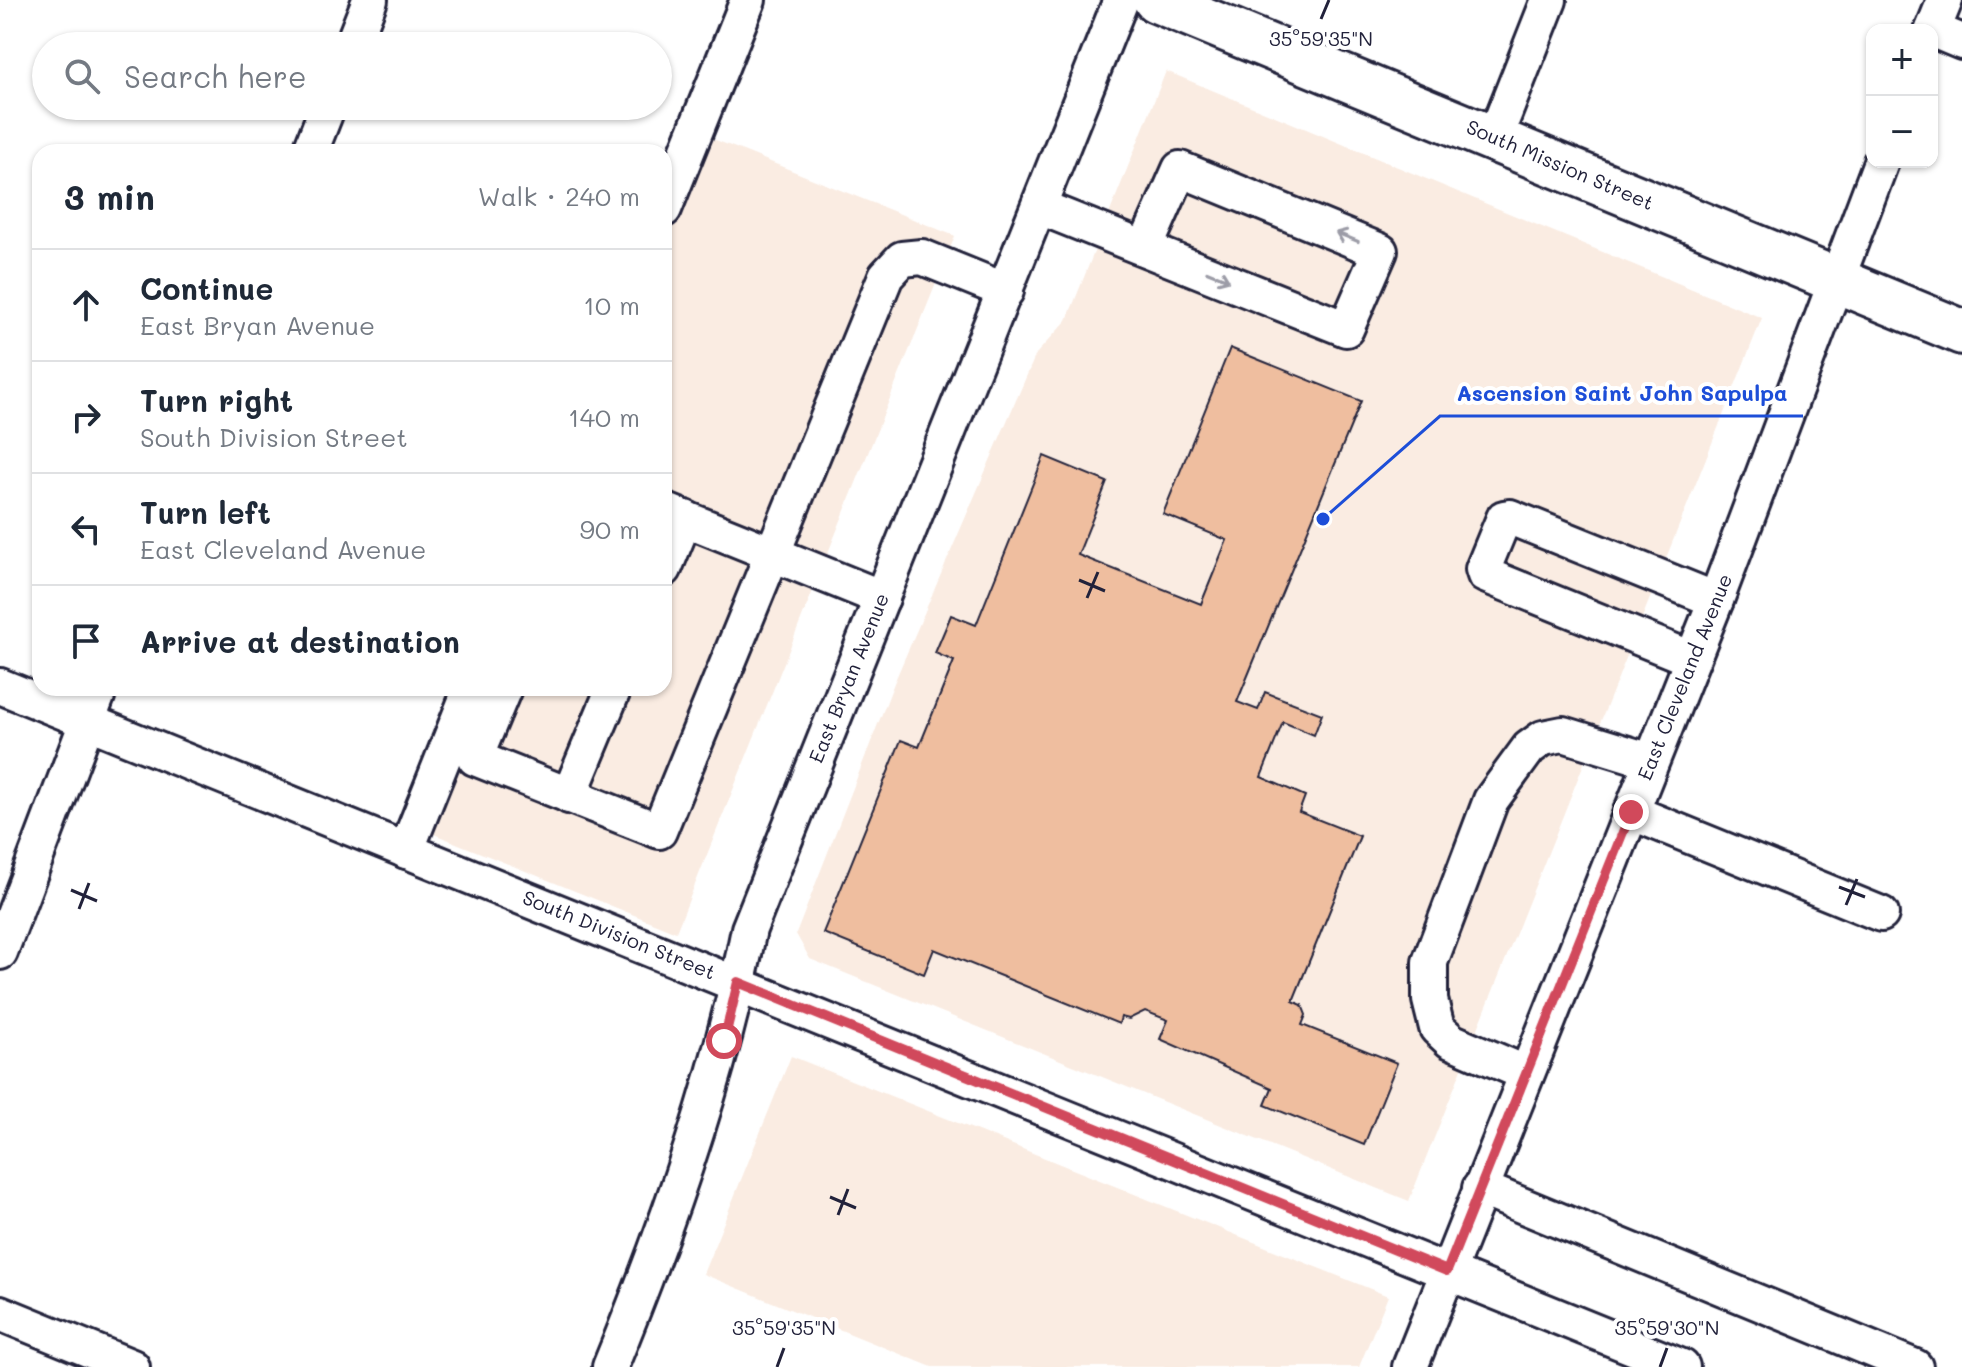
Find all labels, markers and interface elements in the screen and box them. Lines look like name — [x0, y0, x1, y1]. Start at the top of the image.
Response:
map controls — [1866, 24, 1938, 168]
button: + — [1866, 24, 1938, 96]
text: 35°59'35"N — [1269, 25, 1373, 51]
search box — [32, 32, 672, 120]
icon: search — [60, 54, 104, 98]
text: Search here — [124, 56, 307, 96]
button: − — [1866, 96, 1938, 168]
street label: South Mission Street — [1463, 113, 1658, 215]
text: 3 min — [64, 174, 155, 219]
text: Walk · 240 m — [478, 179, 640, 213]
one-way arrow — [1335, 229, 1360, 243]
text: Continue — [140, 268, 273, 308]
one-way arrow — [1205, 270, 1230, 284]
icon: ahead — [64, 283, 108, 327]
text: 10 m — [583, 288, 640, 322]
text: East Bryan Avenue — [140, 308, 375, 342]
callout: Ascension Saint John Sapulpa — [1440, 370, 1803, 416]
text: Ascension Saint John Sapulpa — [1456, 378, 1788, 407]
text: Turn right — [140, 380, 293, 420]
icon: right — [64, 395, 108, 439]
text: 140 m — [568, 400, 640, 434]
text: South Division Street — [140, 420, 408, 454]
text: Turn left — [140, 492, 271, 532]
icon: left — [64, 507, 108, 551]
text: 90 m — [580, 512, 640, 546]
text: East Cleveland Avenue — [140, 532, 426, 566]
street label: East Cleveland Avenue — [1631, 570, 1737, 784]
street label: East Bryan Avenue — [802, 589, 894, 766]
icon: arrive — [64, 619, 108, 663]
text: Arrive at destination — [140, 621, 460, 661]
route end — [1613, 794, 1649, 830]
street label: South Division Street — [519, 883, 720, 985]
route start — [706, 1023, 742, 1059]
text: 35°59'35"N — [732, 1314, 836, 1340]
text: 35°59'30"N — [1615, 1314, 1719, 1340]

